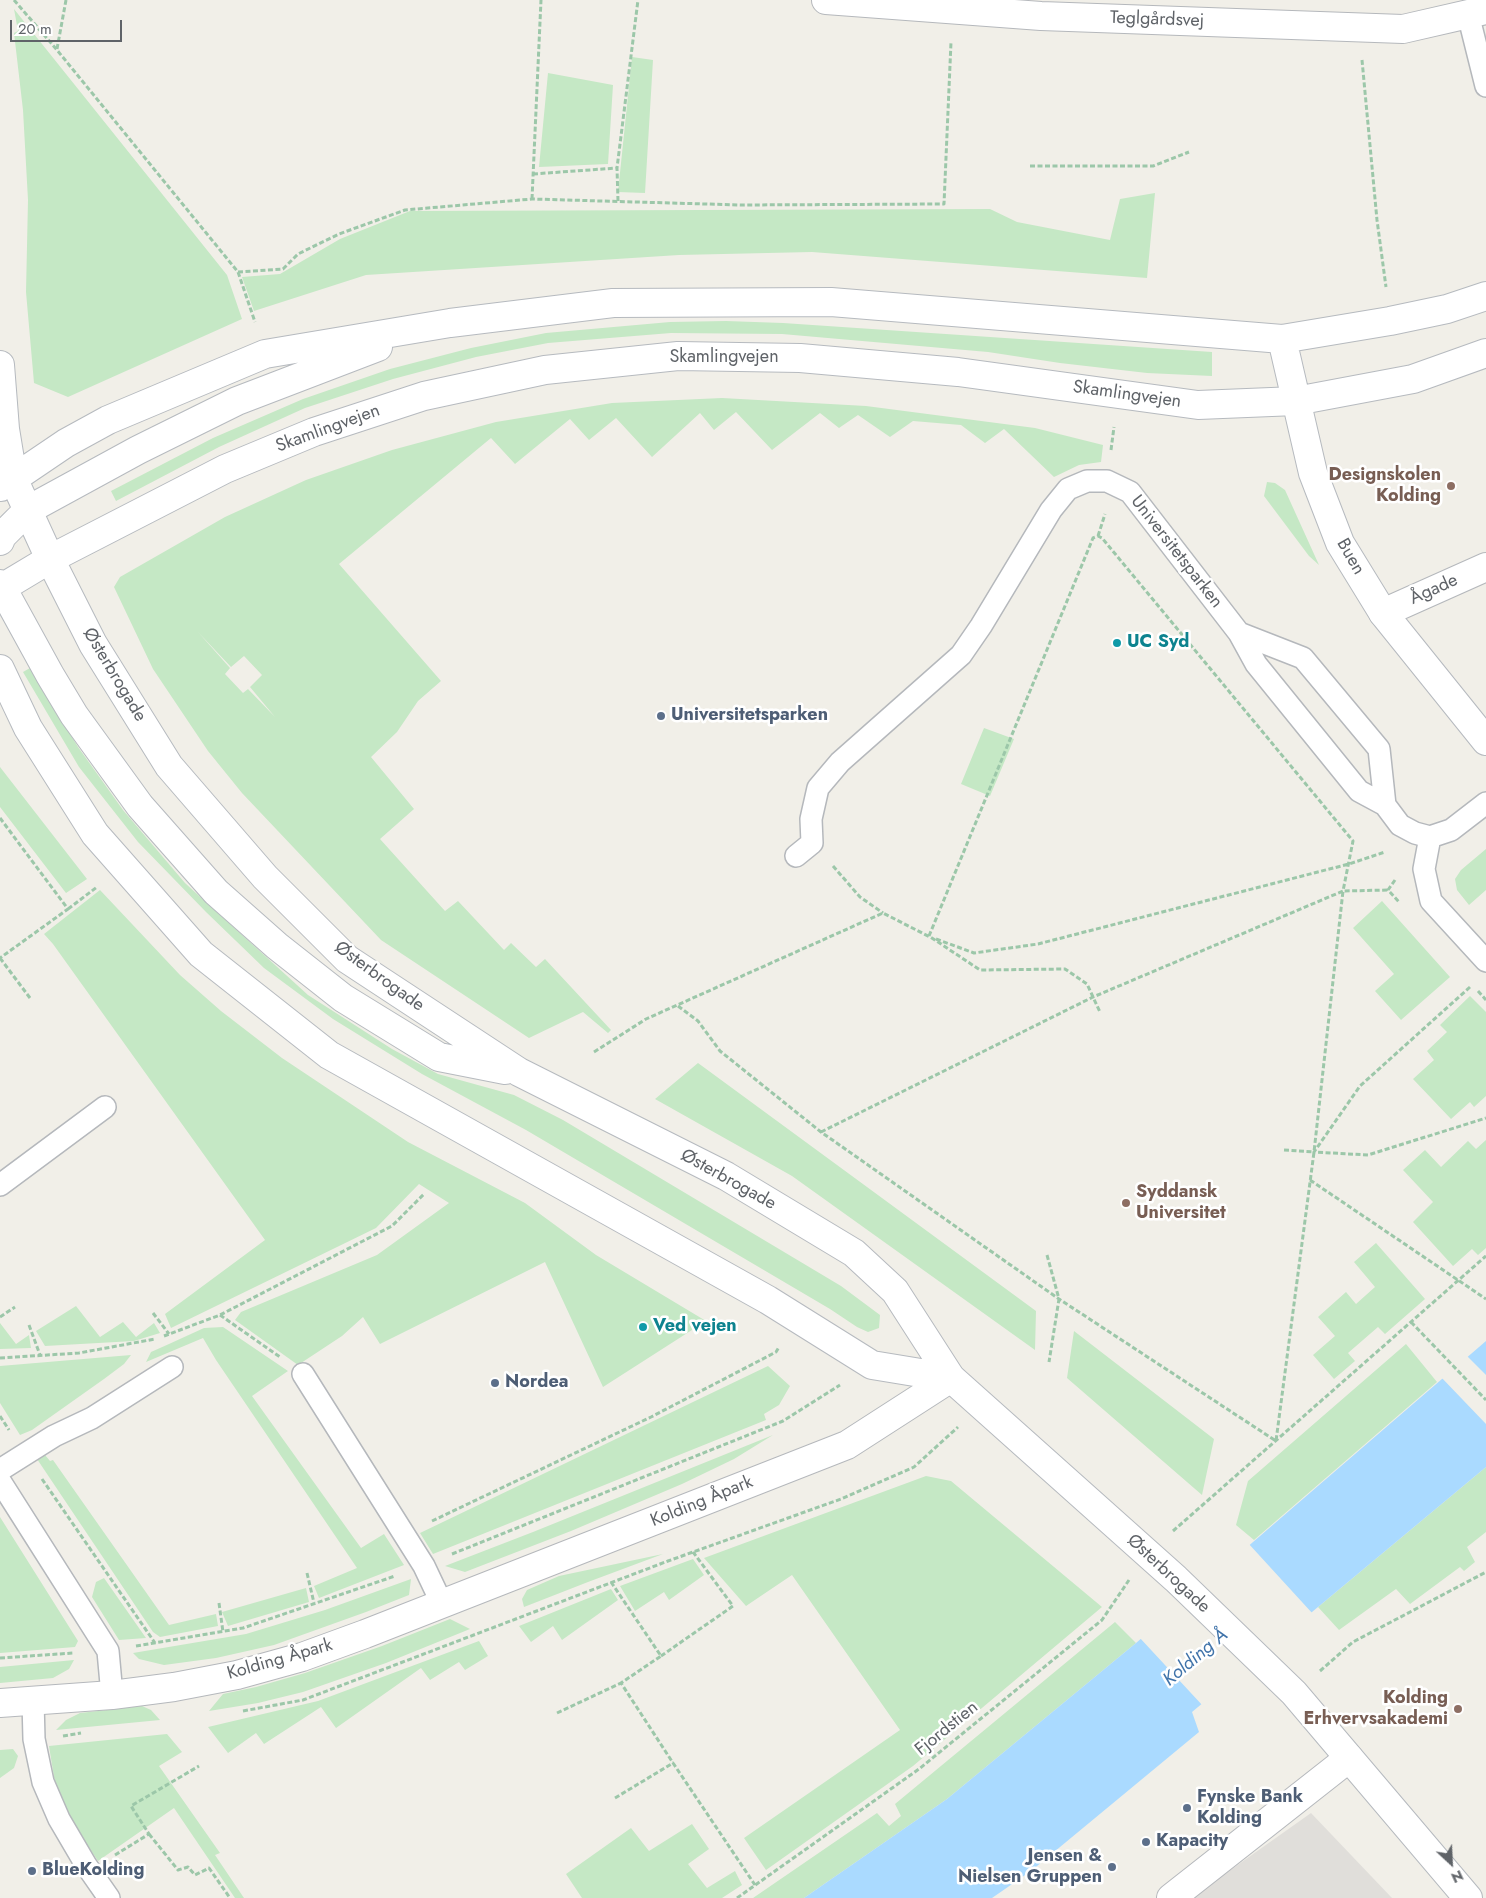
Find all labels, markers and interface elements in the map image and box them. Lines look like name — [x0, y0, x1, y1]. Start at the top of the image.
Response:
street label: Teglgårdsvej — [1110, 8, 1204, 32]
scale bar — [12, 10, 125, 42]
text: 20 m — [18, 18, 52, 40]
street label: Skamlingvejen — [669, 347, 779, 369]
street label: Skamlingvejen — [1071, 377, 1183, 413]
street label: Skamlingvejen — [273, 400, 383, 458]
place label: Designskolen Kolding — [1329, 465, 1441, 508]
marker: Designskolen Kolding — [1445, 480, 1457, 492]
street label: Universitetsparken — [1125, 491, 1227, 613]
street label: Buen — [1331, 535, 1369, 579]
street label: Ågade — [1407, 570, 1461, 610]
street label: Østerbrogade — [78, 624, 150, 726]
place label: UC Syd — [1127, 632, 1189, 654]
marker: UC Syd — [1111, 637, 1123, 649]
place label: Universitetsparken — [671, 705, 828, 727]
marker: Universitetsparken — [655, 710, 667, 722]
street label: Østerbrogade — [330, 937, 428, 1017]
street label: Østerbrogade — [677, 1145, 779, 1215]
place label: Syddansk Universitet — [1136, 1182, 1226, 1224]
marker: Syddansk Universitet — [1120, 1197, 1132, 1209]
place label: Ved vejen — [653, 1316, 737, 1338]
marker: Ved vejen — [637, 1321, 649, 1333]
place label: Nordea — [505, 1372, 568, 1394]
marker: Nordea — [489, 1377, 501, 1389]
street label: Kolding Åpark — [648, 1472, 756, 1532]
street label: Østerbrogade — [1122, 1530, 1214, 1618]
water label: Kolding Å — [1159, 1624, 1233, 1692]
street label: Kolding Åpark — [225, 1635, 335, 1685]
place label: Kolding Erhvervsakademi — [1303, 1688, 1448, 1730]
street label: Fjordstien — [911, 1697, 983, 1761]
marker: Kolding Erhvervsakademi — [1452, 1703, 1464, 1715]
place label: Fynske Bank Kolding — [1197, 1787, 1303, 1830]
marker: Fynske Bank Kolding — [1181, 1802, 1193, 1814]
place label: Kapacity — [1156, 1831, 1228, 1853]
marker: Kapacity — [1140, 1836, 1152, 1848]
north arrow — [1426, 1838, 1476, 1888]
place label: Jensen & Nielsen Gruppen — [958, 1846, 1102, 1888]
place label: BlueKolding — [42, 1860, 144, 1882]
marker: Jensen & Nielsen Gruppen — [1106, 1861, 1118, 1873]
marker: BlueKolding — [26, 1865, 38, 1877]
text: N — [1448, 1865, 1467, 1888]

